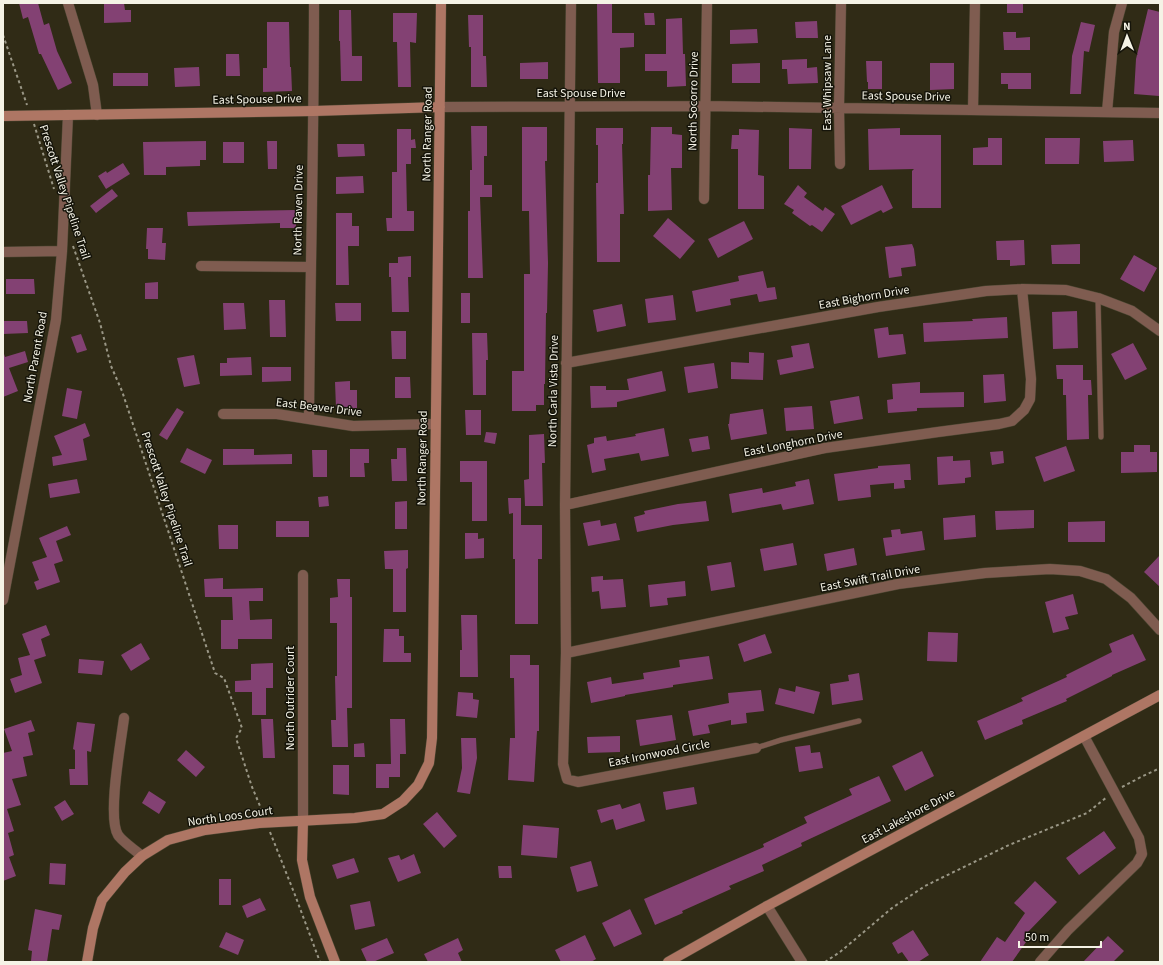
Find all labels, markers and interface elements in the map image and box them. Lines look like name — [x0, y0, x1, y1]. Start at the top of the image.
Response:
north arrow — [1107, 16, 1147, 56]
text: N — [1123, 19, 1131, 34]
street label: East Whipsaw Lane — [819, 35, 836, 131]
street label: North Socorro Drive — [684, 51, 703, 151]
street label: East Spouse Drive — [536, 85, 626, 102]
street label: North Ranger Road — [418, 86, 437, 182]
street label: East Spouse Drive — [861, 87, 951, 106]
street label: East Spouse Drive — [212, 90, 302, 109]
street label: Prescott Valley Pipeline Trail — [35, 123, 94, 262]
street label: North Raven Drive — [289, 164, 308, 256]
street label: East Bighorn Drive — [817, 281, 911, 314]
street label: North Parent Road — [19, 310, 52, 404]
street label: North Carla Vista Drive — [544, 335, 563, 447]
street label: East Beaver Drive — [275, 394, 363, 421]
street label: North Ranger Road — [413, 410, 432, 506]
street label: East Longhorn Drive — [742, 426, 844, 461]
street label: Prescott Valley Pipeline Trail — [137, 430, 196, 569]
street label: East Swift Trail Drive — [819, 560, 922, 597]
street label: North Outrider Court — [282, 646, 299, 750]
street label: East Ironwood Circle — [607, 735, 711, 772]
street label: East Lakeshore Drive — [858, 785, 958, 848]
street label: North Loos Court — [186, 802, 274, 831]
scale bar — [1019, 923, 1101, 949]
text: 50 m — [1025, 929, 1049, 946]

